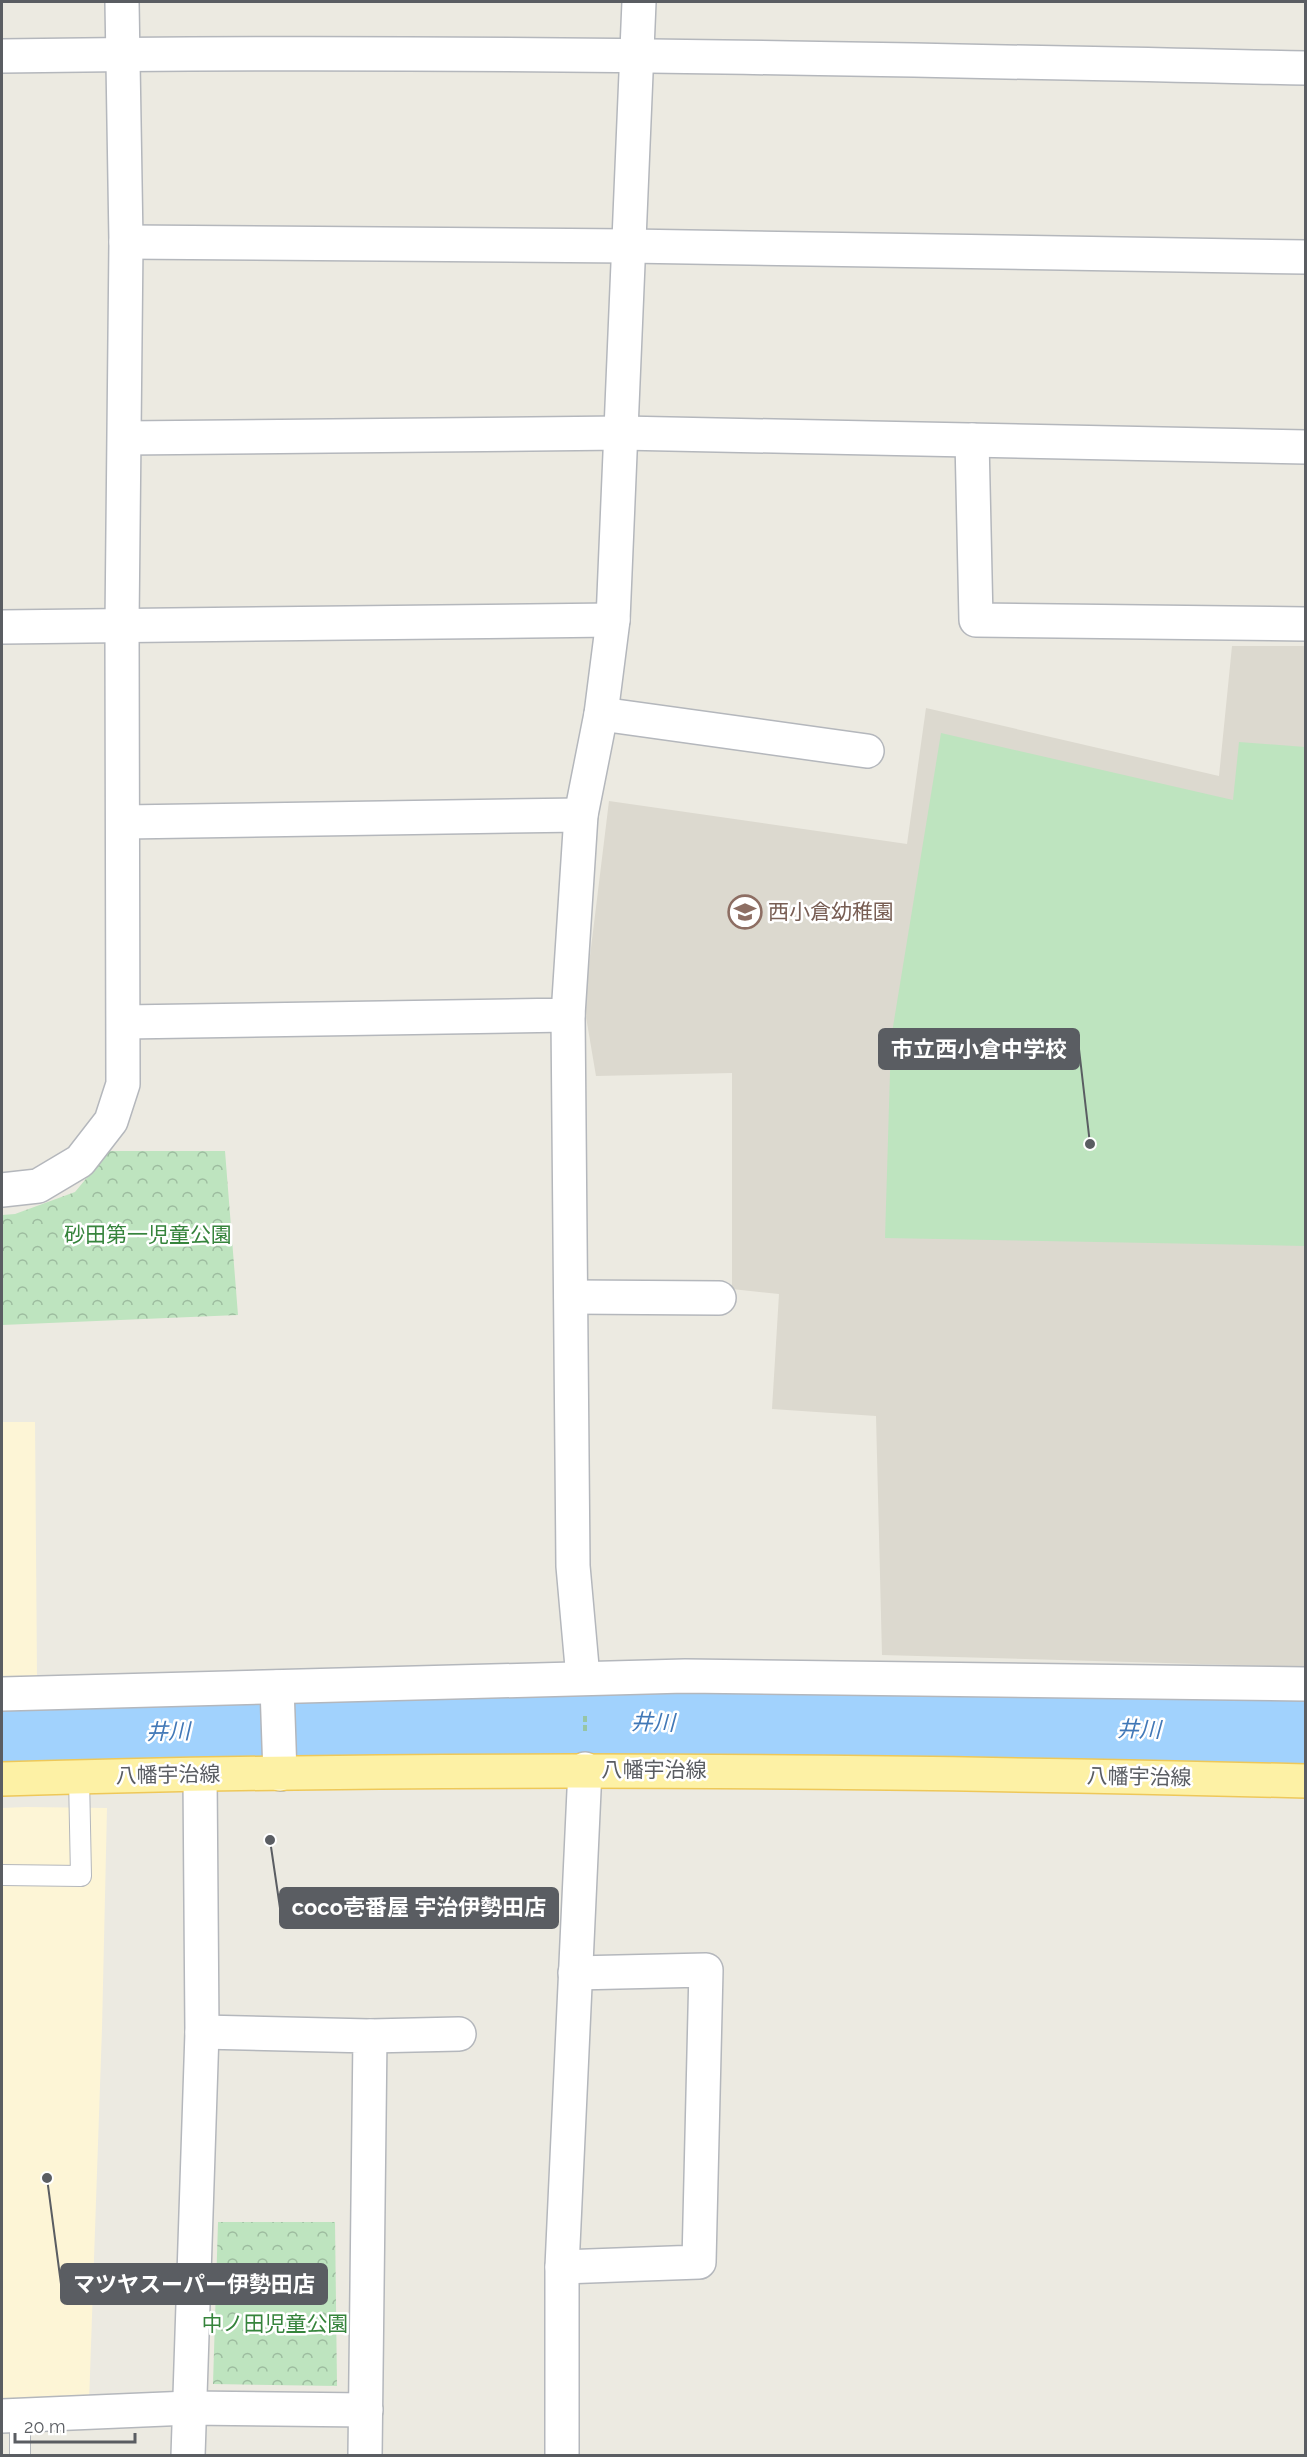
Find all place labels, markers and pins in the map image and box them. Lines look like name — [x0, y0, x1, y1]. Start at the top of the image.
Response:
school or university icon: 西小倉幼稚園 — [727, 894, 763, 930]
place label: 西小倉幼稚園 — [768, 899, 894, 924]
callout: 市立西小倉中学校 — [879, 1029, 1079, 1069]
callout: coco壱番屋 宇治伊勢田店 — [280, 1888, 558, 1928]
callout: マツヤスーパー伊勢田店 — [61, 2264, 327, 2304]

